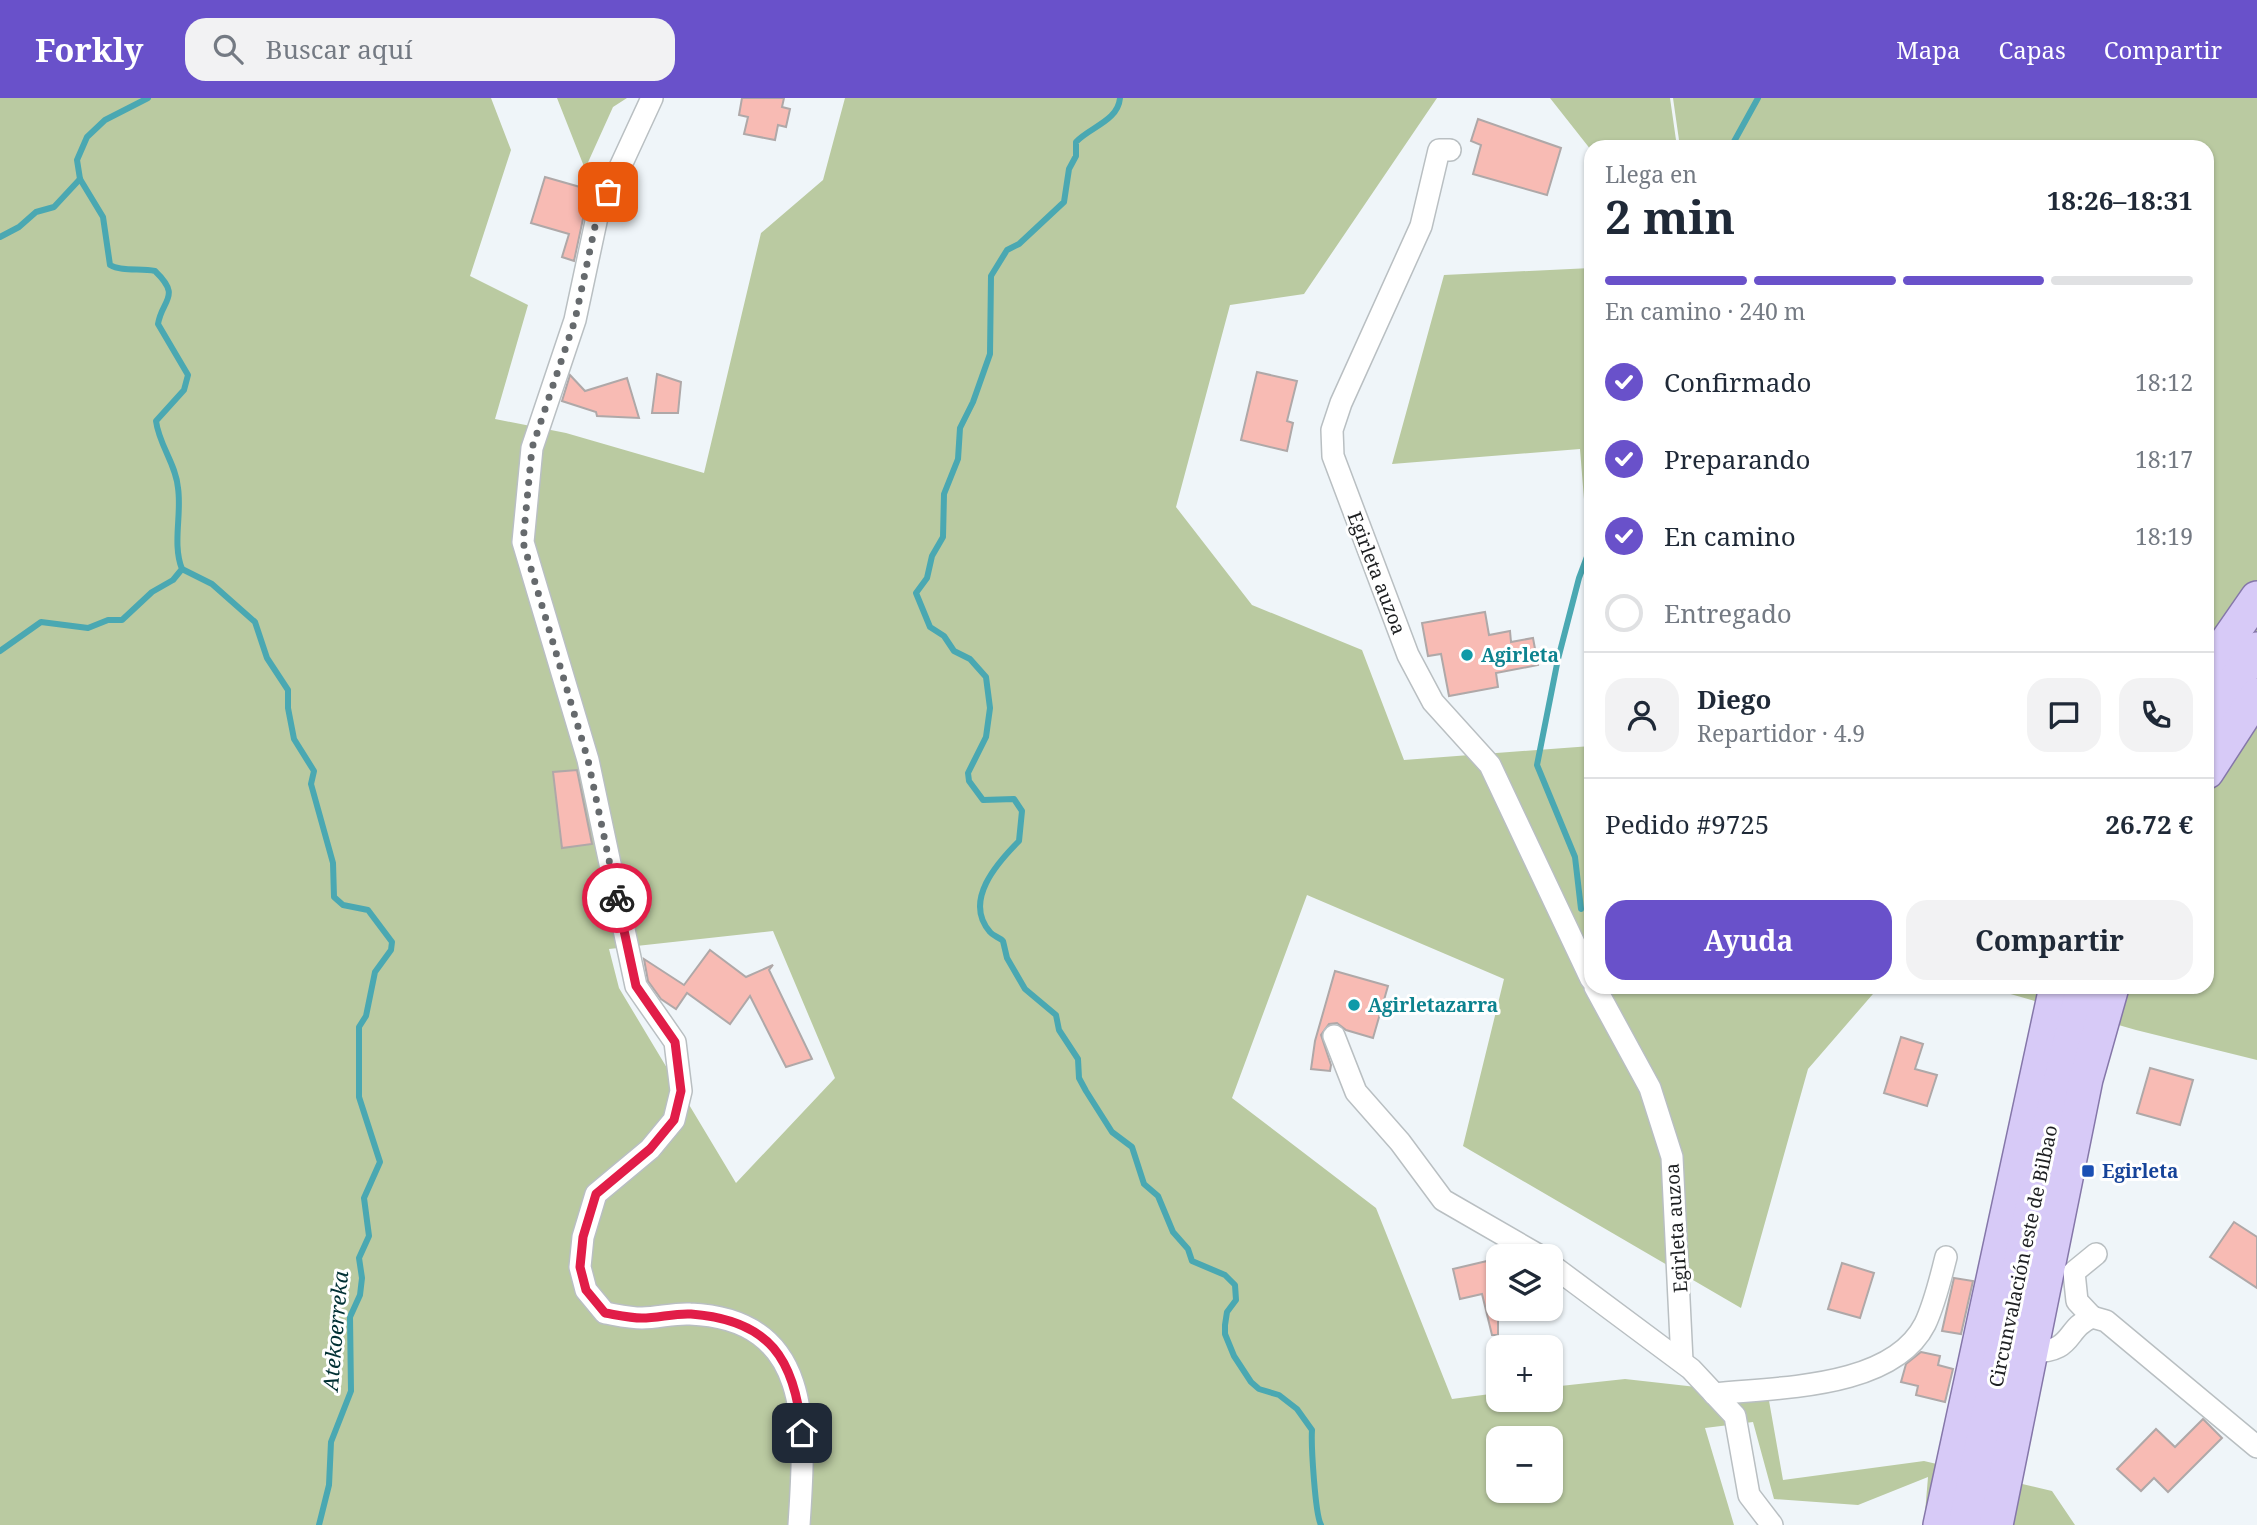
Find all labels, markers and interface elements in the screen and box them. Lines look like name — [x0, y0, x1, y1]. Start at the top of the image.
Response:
search box — [185, 18, 675, 81]
text: Forkly — [35, 27, 143, 72]
icon: search — [209, 30, 247, 68]
text: Buscar aquí — [265, 31, 413, 67]
text: Mapa — [1896, 33, 1960, 66]
text: Capas — [1998, 33, 2066, 66]
text: Compartir — [2104, 33, 2222, 66]
text: Llega en — [1605, 158, 1697, 190]
pin — [578, 162, 638, 222]
icon: bag — [589, 173, 627, 211]
text: 18:26–18:31 — [2047, 182, 2193, 218]
text: 2 min — [1605, 185, 1735, 247]
text: En camino · 240 m — [1605, 295, 1806, 327]
icon: check — [1605, 363, 1643, 401]
text: Confirmado — [1664, 364, 1811, 400]
text: 18:12 — [2135, 366, 2193, 398]
icon: check — [1605, 440, 1643, 478]
text: Preparando — [1664, 441, 1811, 477]
text: 18:17 — [2135, 443, 2193, 475]
street label: Egirleta auzoa — [1342, 508, 1412, 638]
icon: check — [1605, 517, 1643, 555]
text: En camino — [1664, 518, 1796, 554]
text: 18:19 — [2135, 520, 2193, 552]
text: Entregado — [1664, 595, 1792, 631]
place label: Agirleta — [1481, 642, 1559, 668]
marker: Agirleta — [1459, 647, 1475, 663]
button: person — [1605, 678, 1679, 752]
button: chat — [2027, 678, 2101, 752]
button: phone — [2119, 678, 2193, 752]
text: Diego — [1697, 681, 1772, 717]
text: Repartidor · 4.9 — [1697, 717, 1865, 749]
text: Pedido #9725 — [1605, 806, 1769, 842]
text: 26.72 € — [2105, 806, 2193, 842]
courier — [582, 863, 652, 933]
icon: bike — [598, 879, 636, 917]
button: Ayuda — [1605, 900, 1892, 980]
button: Compartir — [1906, 900, 2193, 980]
place label: Agirletazarra — [1368, 992, 1498, 1018]
marker: Agirletazarra — [1346, 997, 1362, 1013]
street label: Circunvalación este de Bilbao — [1983, 1123, 2063, 1389]
place label: Egirleta — [2102, 1158, 2178, 1184]
street label: Egirleta auzoa — [1659, 1162, 1693, 1294]
marker: Egirleta — [2080, 1163, 2096, 1179]
map controls — [1486, 1244, 1563, 1503]
button: layers — [1486, 1244, 1563, 1321]
water label: Atekoerreka — [316, 1269, 354, 1394]
button: + — [1486, 1335, 1563, 1412]
pin — [772, 1403, 832, 1463]
icon: home — [783, 1414, 821, 1452]
button: − — [1486, 1426, 1563, 1503]

